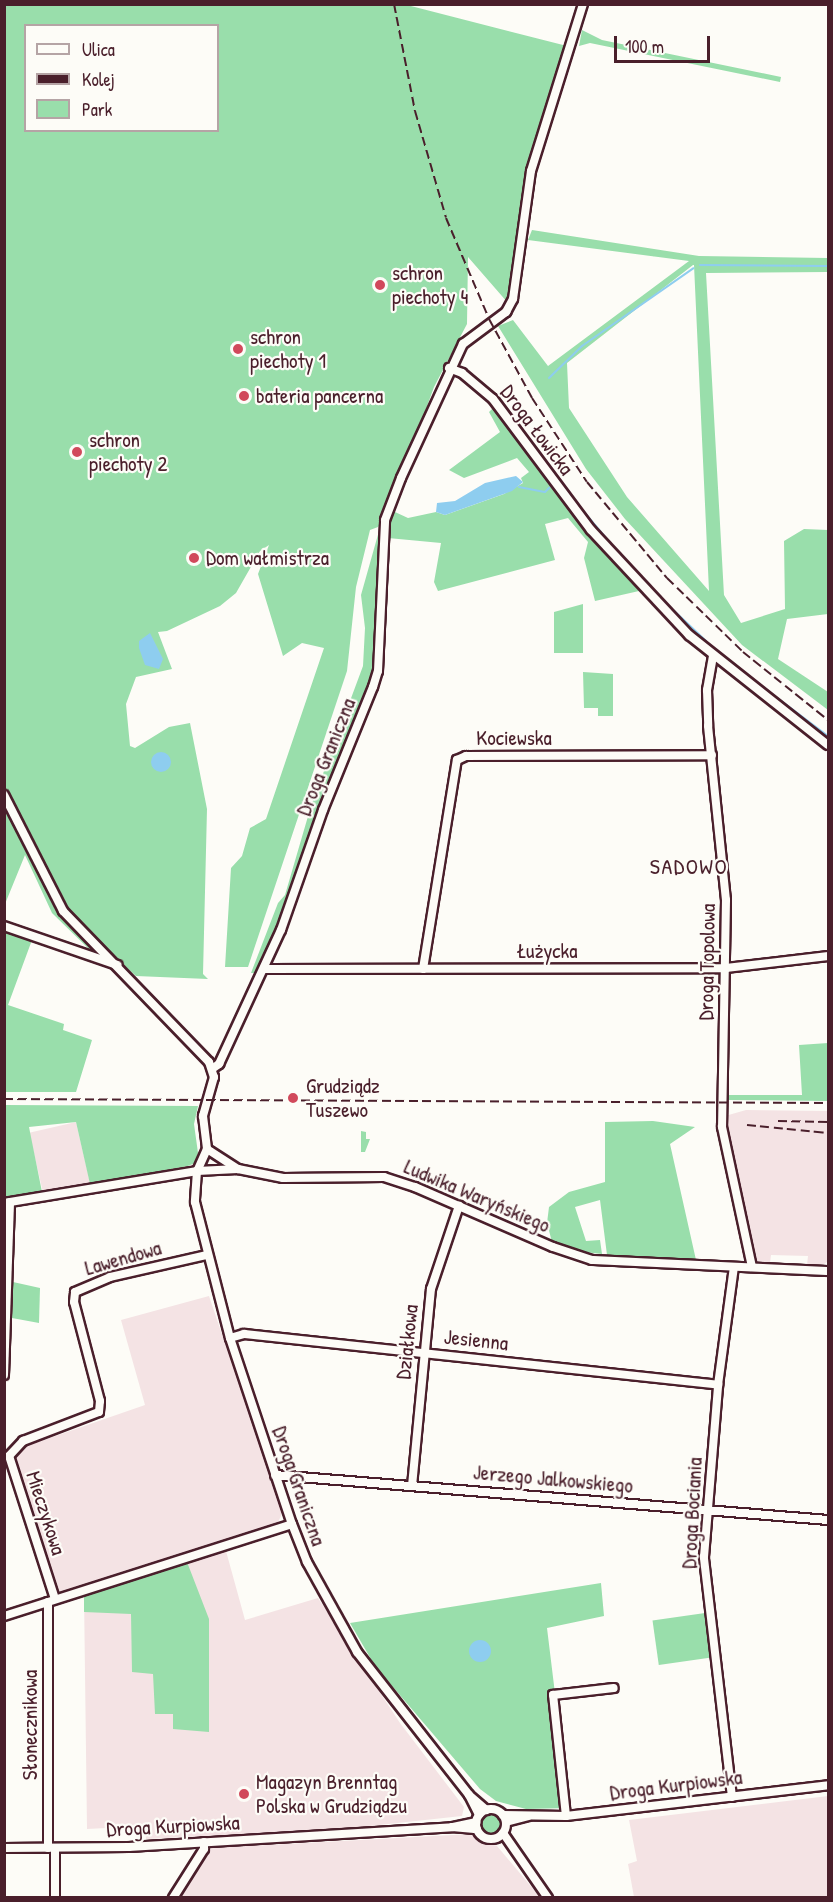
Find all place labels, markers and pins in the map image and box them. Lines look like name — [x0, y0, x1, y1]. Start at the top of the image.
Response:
place label: schron piechoty 4 — [392, 260, 468, 310]
marker: schron piechoty 4 — [373, 278, 387, 292]
place label: schron piechoty 1 — [250, 324, 326, 374]
marker: schron piechoty 1 — [231, 342, 245, 356]
place label: bateria pancerna — [256, 383, 383, 409]
marker: bateria pancerna — [237, 389, 251, 403]
place label: schron piechoty 2 — [89, 427, 167, 477]
marker: schron piechoty 2 — [70, 445, 84, 459]
place label: Dom wałmistrza — [206, 545, 329, 571]
marker: Dom wałmistrza — [187, 551, 201, 565]
place label: Grudziądz Tuszewo — [306, 1073, 380, 1123]
marker: Grudziądz Tuszewo — [284, 1089, 302, 1107]
place label: Magazyn Brenntag Polska w Grudziądzu — [256, 1769, 407, 1819]
marker: Magazyn Brenntag Polska w Grudziądzu — [237, 1787, 251, 1801]

